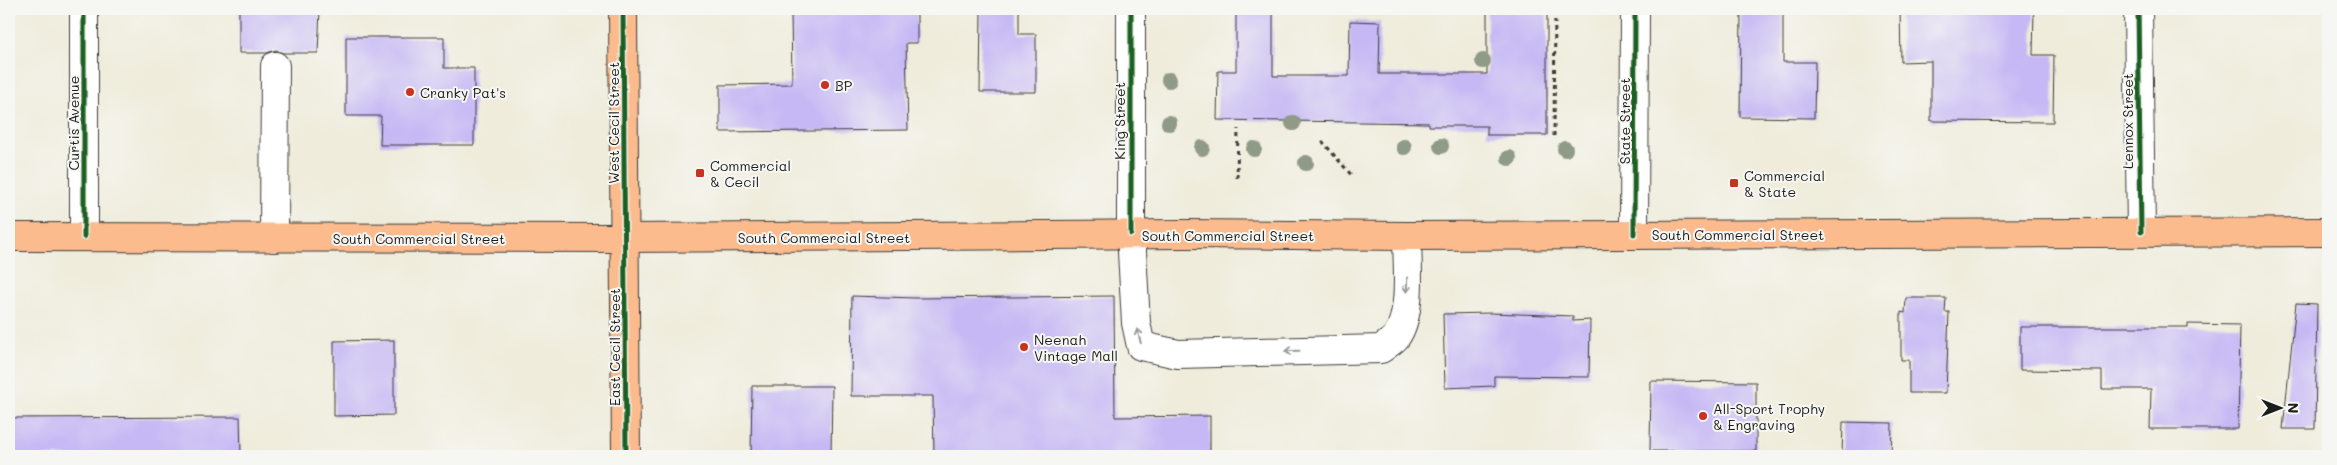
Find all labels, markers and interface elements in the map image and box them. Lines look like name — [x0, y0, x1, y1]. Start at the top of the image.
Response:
street label: West Cecil Street — [604, 62, 623, 184]
street label: Lennox Street — [2118, 73, 2137, 169]
street label: Curtis Avenue — [64, 76, 83, 170]
place label: BP — [835, 76, 853, 95]
street label: State Street — [1615, 78, 1634, 164]
marker: BP — [819, 79, 831, 91]
street label: King Street — [1110, 82, 1129, 160]
place label: Cranky Pat's — [420, 83, 506, 102]
marker: Cranky Pat's — [404, 86, 416, 98]
place label: Commercial & Cecil — [710, 156, 791, 191]
place label: Commercial & State — [1744, 166, 1825, 201]
marker: Commercial & Cecil — [694, 167, 706, 179]
marker: Commercial & State — [1728, 177, 1740, 189]
street label: South Commercial Street — [1652, 225, 1824, 244]
street label: South Commercial Street — [1142, 226, 1314, 245]
street label: South Commercial Street — [738, 228, 910, 247]
street label: South Commercial Street — [333, 229, 505, 248]
one-way arrow — [1402, 276, 1412, 292]
street label: East Cecil Street — [605, 288, 624, 406]
one-way arrow — [1134, 329, 1143, 345]
place label: Neenah Vintage Mall — [1034, 330, 1118, 365]
marker: Neenah Vintage Mall — [1018, 341, 1030, 353]
one-way arrow — [1284, 347, 1300, 356]
north arrow — [2254, 382, 2304, 432]
place label: All-Sport Trophy & Engraving — [1713, 399, 1825, 434]
text: N — [2284, 403, 2303, 413]
marker: All-Sport Trophy & Engraving — [1697, 410, 1709, 422]

